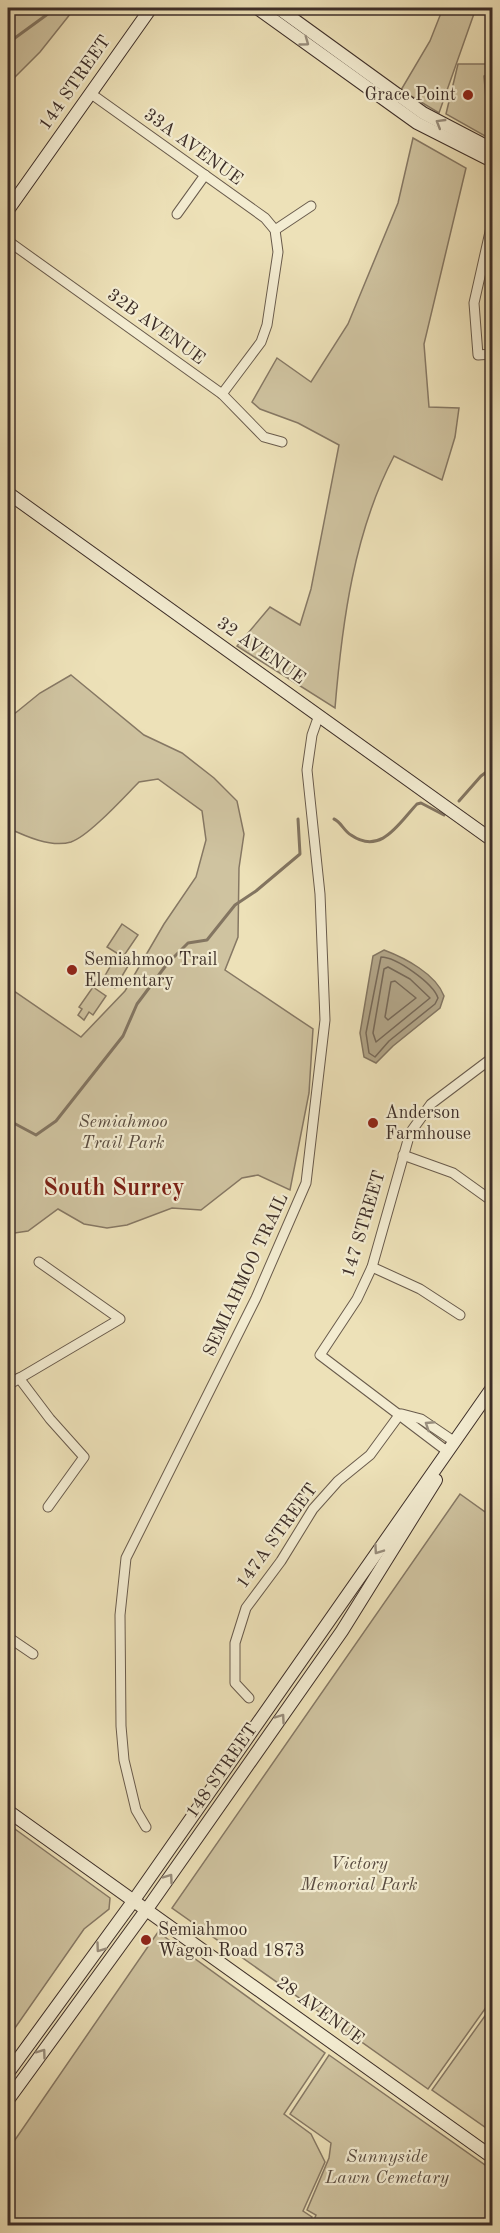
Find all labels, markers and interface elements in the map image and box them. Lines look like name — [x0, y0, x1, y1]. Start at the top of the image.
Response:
street label: 144 STREET — [36, 32, 114, 134]
one-way arrow — [298, 35, 309, 46]
place label: Grace Point — [364, 86, 456, 104]
marker: Grace Point — [461, 88, 475, 102]
street label: 33A AVENUE — [140, 105, 246, 189]
one-way arrow — [436, 119, 446, 131]
street label: 32B AVENUE — [104, 286, 208, 368]
street label: 32 AVENUE — [214, 614, 308, 688]
place label: Semiahmoo Trail Elementary — [84, 951, 217, 990]
marker: Semiahmoo Trail Elementary — [65, 963, 79, 977]
place label: Anderson Farmhouse — [385, 1104, 471, 1143]
park label: Semiahmoo Trail Park — [78, 1113, 168, 1152]
marker: Anderson Farmhouse — [366, 1116, 380, 1130]
street label: 147 STREET — [339, 1168, 389, 1280]
district label: South Surrey — [43, 1177, 185, 1201]
street label: SEMIAHMOO TRAIL — [200, 1191, 292, 1359]
one-way arrow — [425, 1421, 436, 1432]
street label: 147A STREET — [233, 1480, 321, 1592]
one-way arrow — [374, 1544, 385, 1555]
one-way arrow — [274, 1714, 285, 1725]
street label: 148 STREET — [183, 1720, 261, 1822]
park label: Victory Memorial Park — [299, 1855, 418, 1894]
one-way arrow — [162, 1874, 173, 1885]
place label: Semiahmoo Wagon Road 1873 — [158, 1921, 305, 1960]
marker: Semiahmoo Wagon Road 1873 — [139, 1933, 153, 1947]
one-way arrow — [96, 1941, 107, 1952]
street label: 28 AVENUE — [273, 1973, 367, 2049]
one-way arrow — [35, 2048, 46, 2059]
park label: Sunnyside Lawn Cemetary — [324, 2148, 450, 2187]

